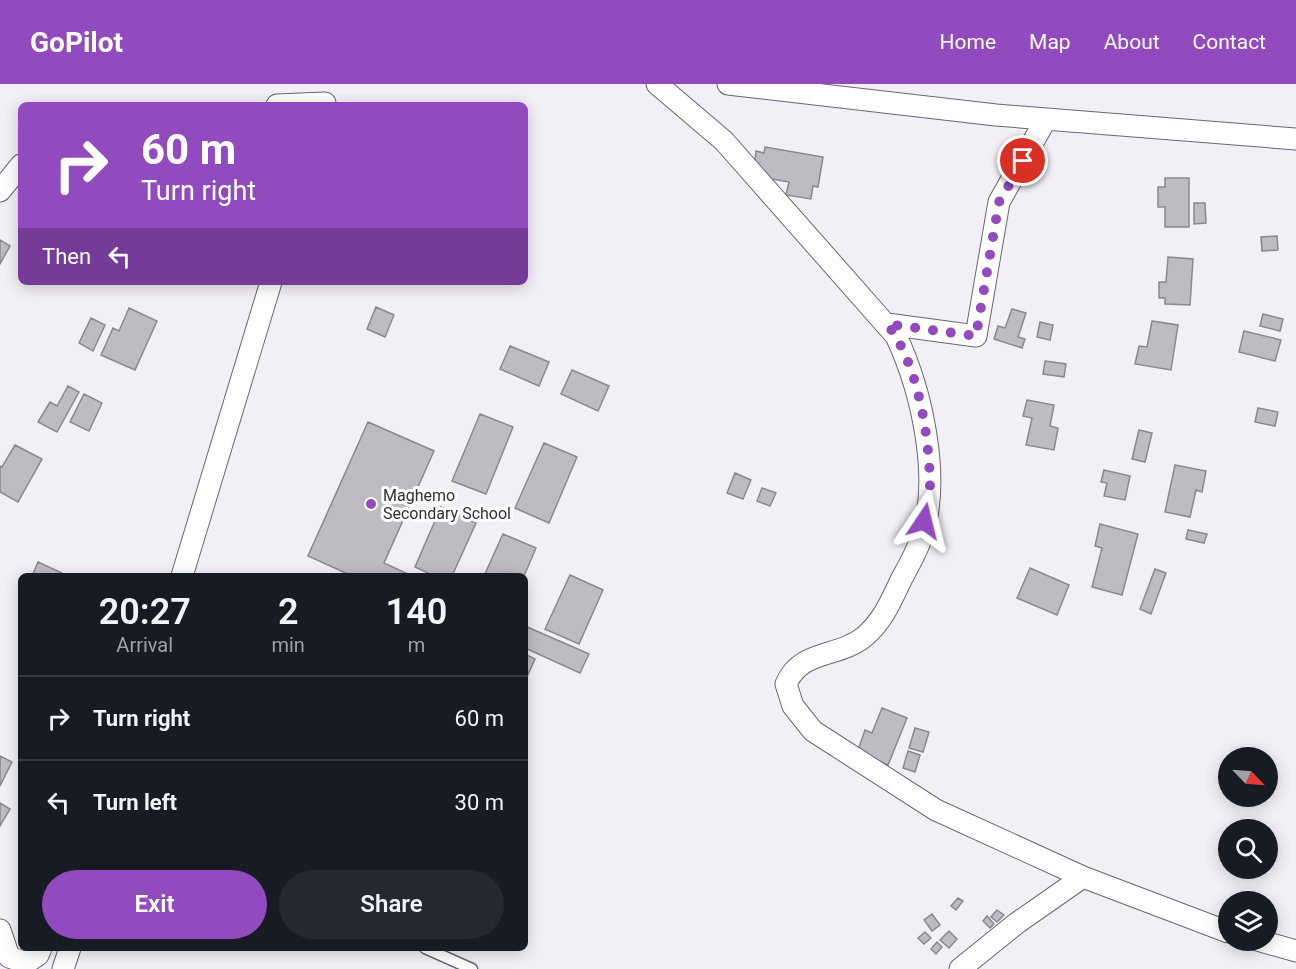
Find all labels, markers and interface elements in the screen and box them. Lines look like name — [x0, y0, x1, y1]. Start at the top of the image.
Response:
text: GoPilot — [30, 26, 123, 59]
text: Home — [940, 30, 996, 54]
text: Map — [1029, 30, 1071, 54]
text: About — [1104, 30, 1160, 54]
text: Contact — [1193, 30, 1266, 54]
text: 60 m — [141, 125, 236, 174]
icon: right — [42, 126, 120, 204]
pin — [997, 135, 1048, 186]
icon: arrive — [1006, 144, 1039, 177]
text: Turn right — [141, 175, 256, 207]
icon: left — [103, 240, 136, 273]
text: Then — [42, 244, 91, 269]
place label: Maghemo Secondary School — [383, 486, 511, 523]
position arrow — [892, 489, 956, 553]
marker: Maghemo Secondary School — [364, 497, 378, 511]
text: 20:27 — [99, 591, 191, 633]
text: 2 — [278, 591, 298, 633]
text: 140 — [386, 591, 447, 633]
text: Arrival — [116, 633, 173, 657]
text: min — [271, 633, 305, 657]
text: m — [408, 633, 425, 657]
icon: right — [42, 702, 75, 735]
text: Turn right — [93, 706, 190, 731]
text: 60 m — [455, 706, 504, 731]
north arrow — [1218, 747, 1278, 807]
map controls — [1218, 747, 1278, 951]
icon: left — [42, 786, 75, 819]
text: Turn left — [93, 790, 177, 815]
text: 30 m — [455, 790, 504, 815]
button: search — [1218, 819, 1278, 879]
button: Exit — [42, 870, 267, 939]
button: Share — [279, 870, 504, 939]
button: layers — [1218, 891, 1278, 951]

